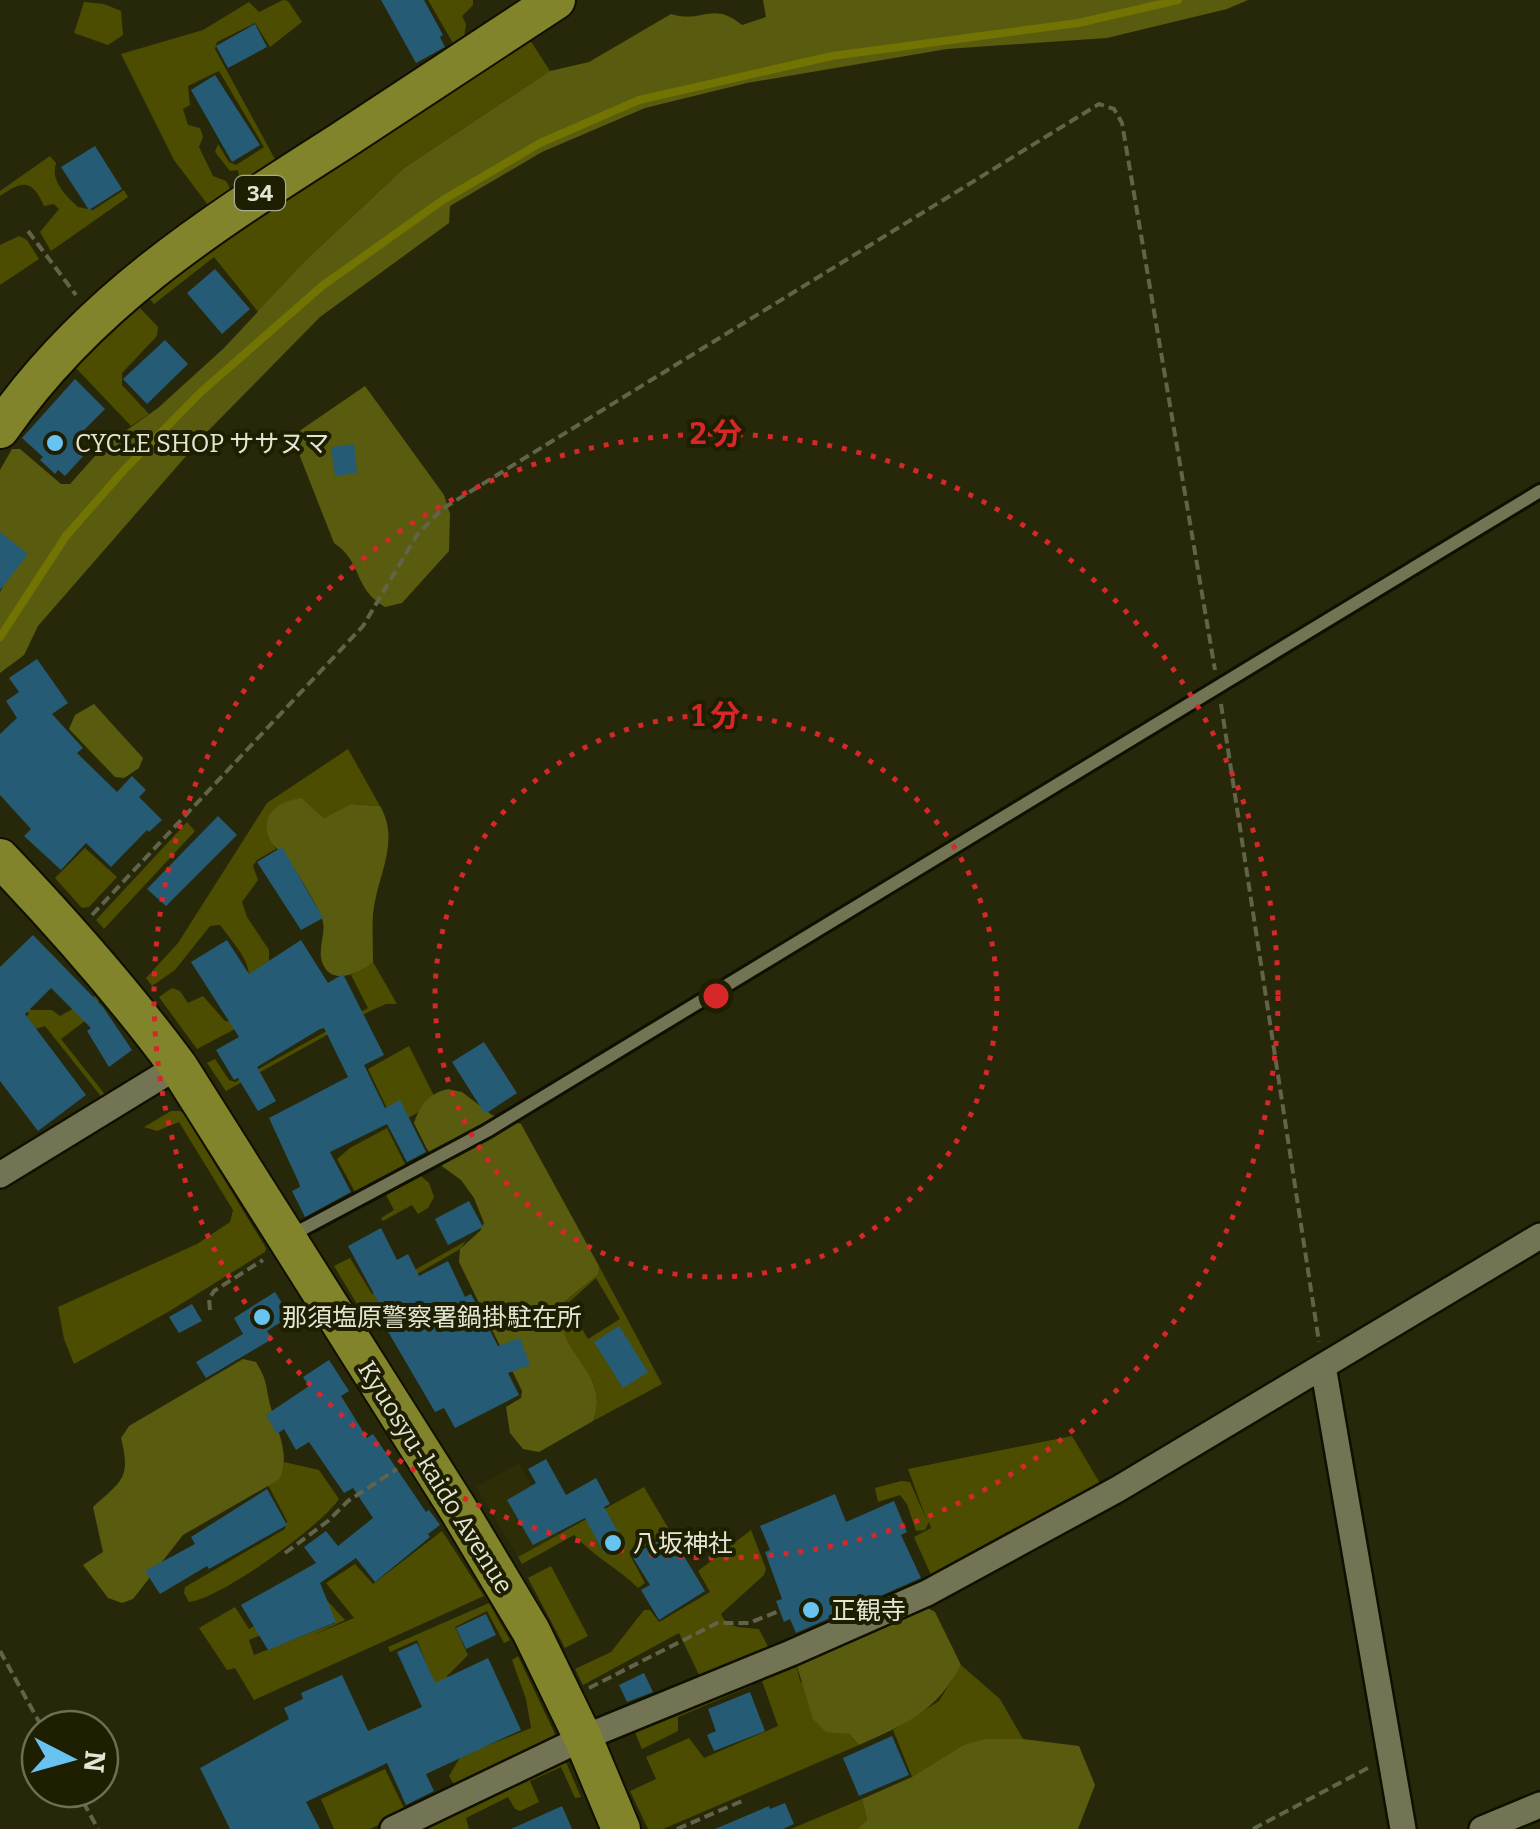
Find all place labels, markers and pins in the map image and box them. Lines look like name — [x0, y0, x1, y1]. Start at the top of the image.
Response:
place label: CYCLE SHOP ササヌマ — [75, 429, 329, 459]
marker: CYCLE SHOP ササヌマ — [44, 432, 66, 454]
centre of rings — [698, 978, 734, 1014]
place label: 那須塩原警察署鍋掛駐在所 — [282, 1303, 582, 1333]
marker: 那須塩原警察署鍋掛駐在所 — [251, 1306, 273, 1328]
place label: 八坂神社 — [633, 1529, 733, 1559]
marker: 八坂神社 — [602, 1532, 624, 1554]
place label: 正観寺 — [831, 1596, 906, 1626]
marker: 正観寺 — [800, 1599, 822, 1621]

